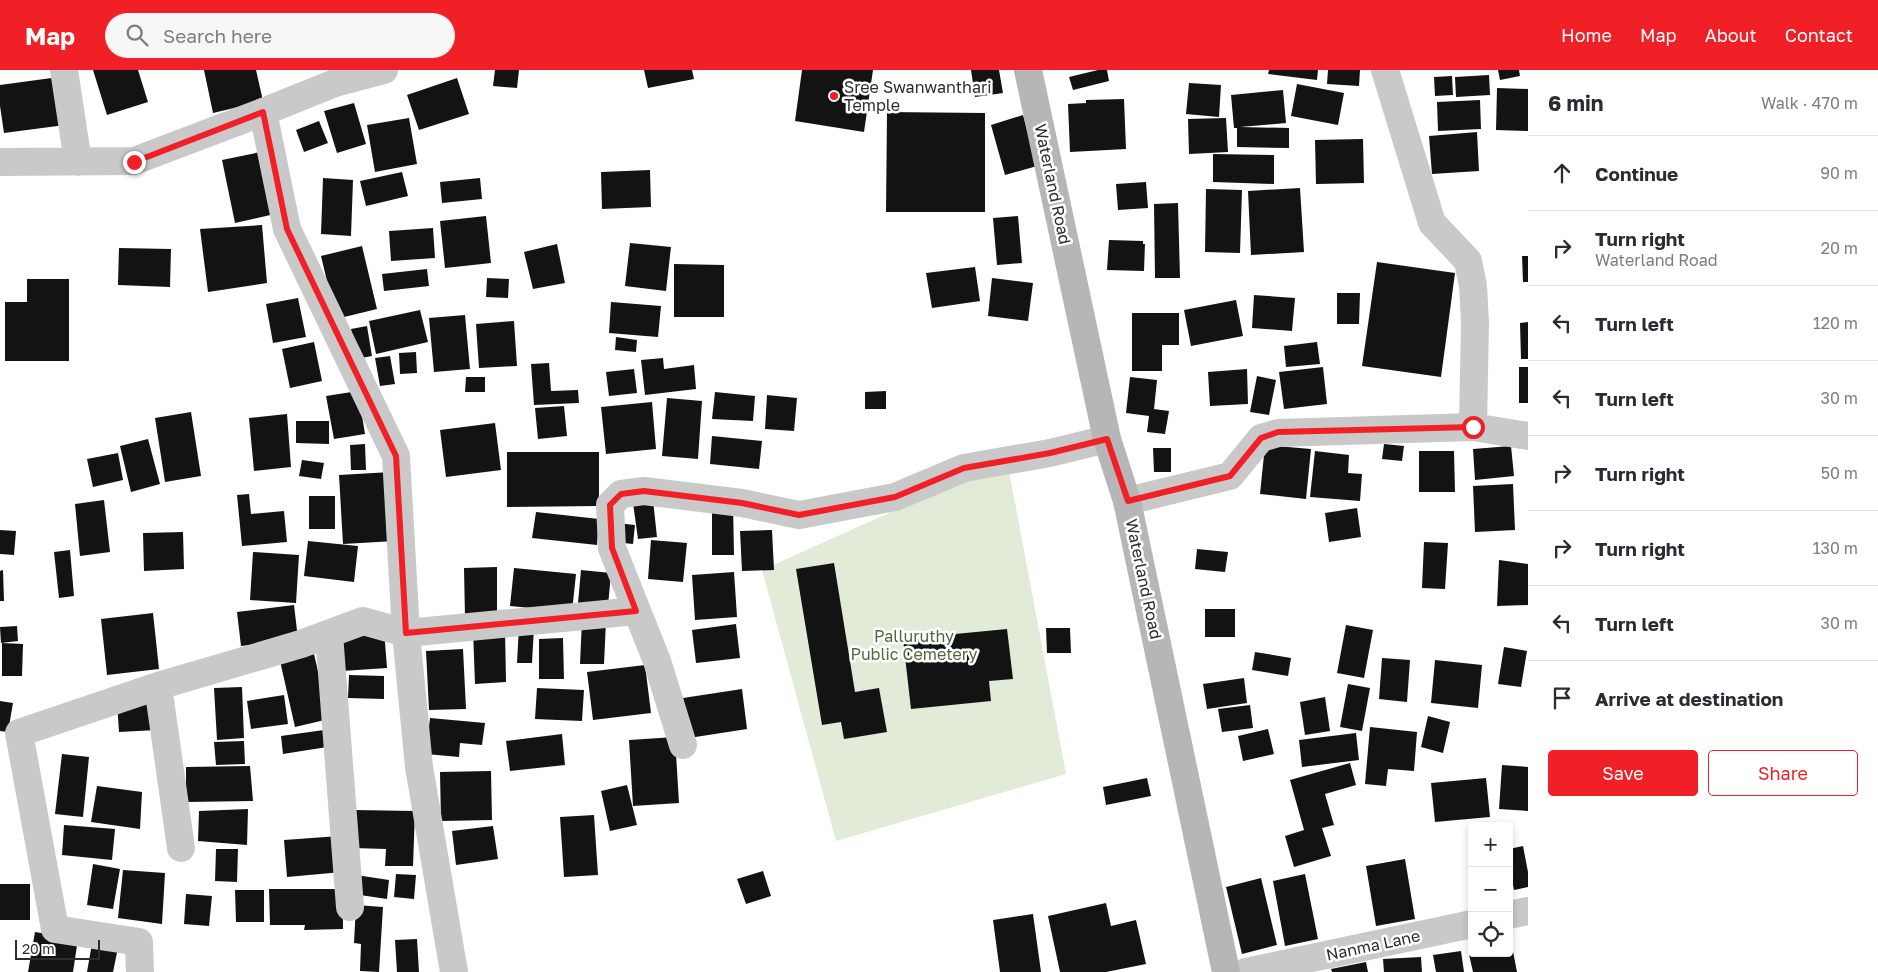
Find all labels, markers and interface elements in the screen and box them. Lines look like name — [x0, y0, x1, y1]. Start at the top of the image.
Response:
search box — [105, 13, 455, 58]
text: Map — [25, 21, 75, 50]
icon: search — [123, 21, 151, 49]
text: Search here — [163, 24, 272, 47]
text: Home — [1561, 24, 1612, 46]
text: Map — [1640, 24, 1677, 46]
text: About — [1705, 24, 1757, 46]
text: Contact — [1785, 24, 1853, 46]
place label: Sree Swanwanthari Temple — [844, 77, 992, 115]
marker: Sree Swanwanthari Temple — [828, 90, 840, 102]
text: 6 min — [1548, 90, 1603, 116]
text: Walk · 470 m — [1761, 93, 1858, 113]
street label: Waterland Road — [1030, 122, 1076, 246]
route end — [123, 151, 146, 174]
icon: ahead — [1548, 159, 1576, 187]
text: Continue — [1595, 162, 1678, 185]
text: 90 m — [1820, 163, 1858, 183]
text: Turn right — [1595, 227, 1685, 250]
icon: right — [1548, 234, 1576, 262]
text: 20 m — [1821, 238, 1858, 258]
text: Waterland Road — [1595, 250, 1718, 270]
icon: left — [1548, 309, 1576, 337]
text: Turn left — [1595, 312, 1674, 335]
text: 120 m — [1813, 313, 1858, 333]
icon: left — [1548, 384, 1576, 412]
text: Turn left — [1595, 387, 1674, 410]
text: 30 m — [1821, 388, 1858, 408]
route start — [1462, 416, 1485, 439]
icon: right — [1548, 459, 1576, 487]
text: Turn right — [1595, 462, 1685, 485]
text: 50 m — [1821, 463, 1858, 483]
street label: Waterland Road — [1121, 517, 1167, 641]
icon: right — [1548, 534, 1576, 562]
text: Turn right — [1595, 537, 1685, 560]
text: 130 m — [1813, 538, 1858, 558]
icon: left — [1548, 609, 1576, 637]
text: Turn left — [1595, 612, 1674, 635]
text: 30 m — [1821, 613, 1858, 633]
park label: Palluruthy Public Cemetery — [850, 626, 978, 664]
icon: arrive — [1548, 684, 1576, 712]
text: Arrive at destination — [1595, 687, 1783, 710]
button: Save — [1548, 750, 1698, 796]
button: Share — [1708, 750, 1858, 796]
map controls — [1468, 822, 1513, 957]
button: + — [1468, 822, 1513, 867]
button: − — [1468, 867, 1513, 912]
button: locate — [1468, 912, 1513, 957]
street label: Nanma Lane — [1324, 925, 1422, 965]
scale bar — [15, 937, 100, 960]
text: 20 m — [22, 940, 55, 957]

